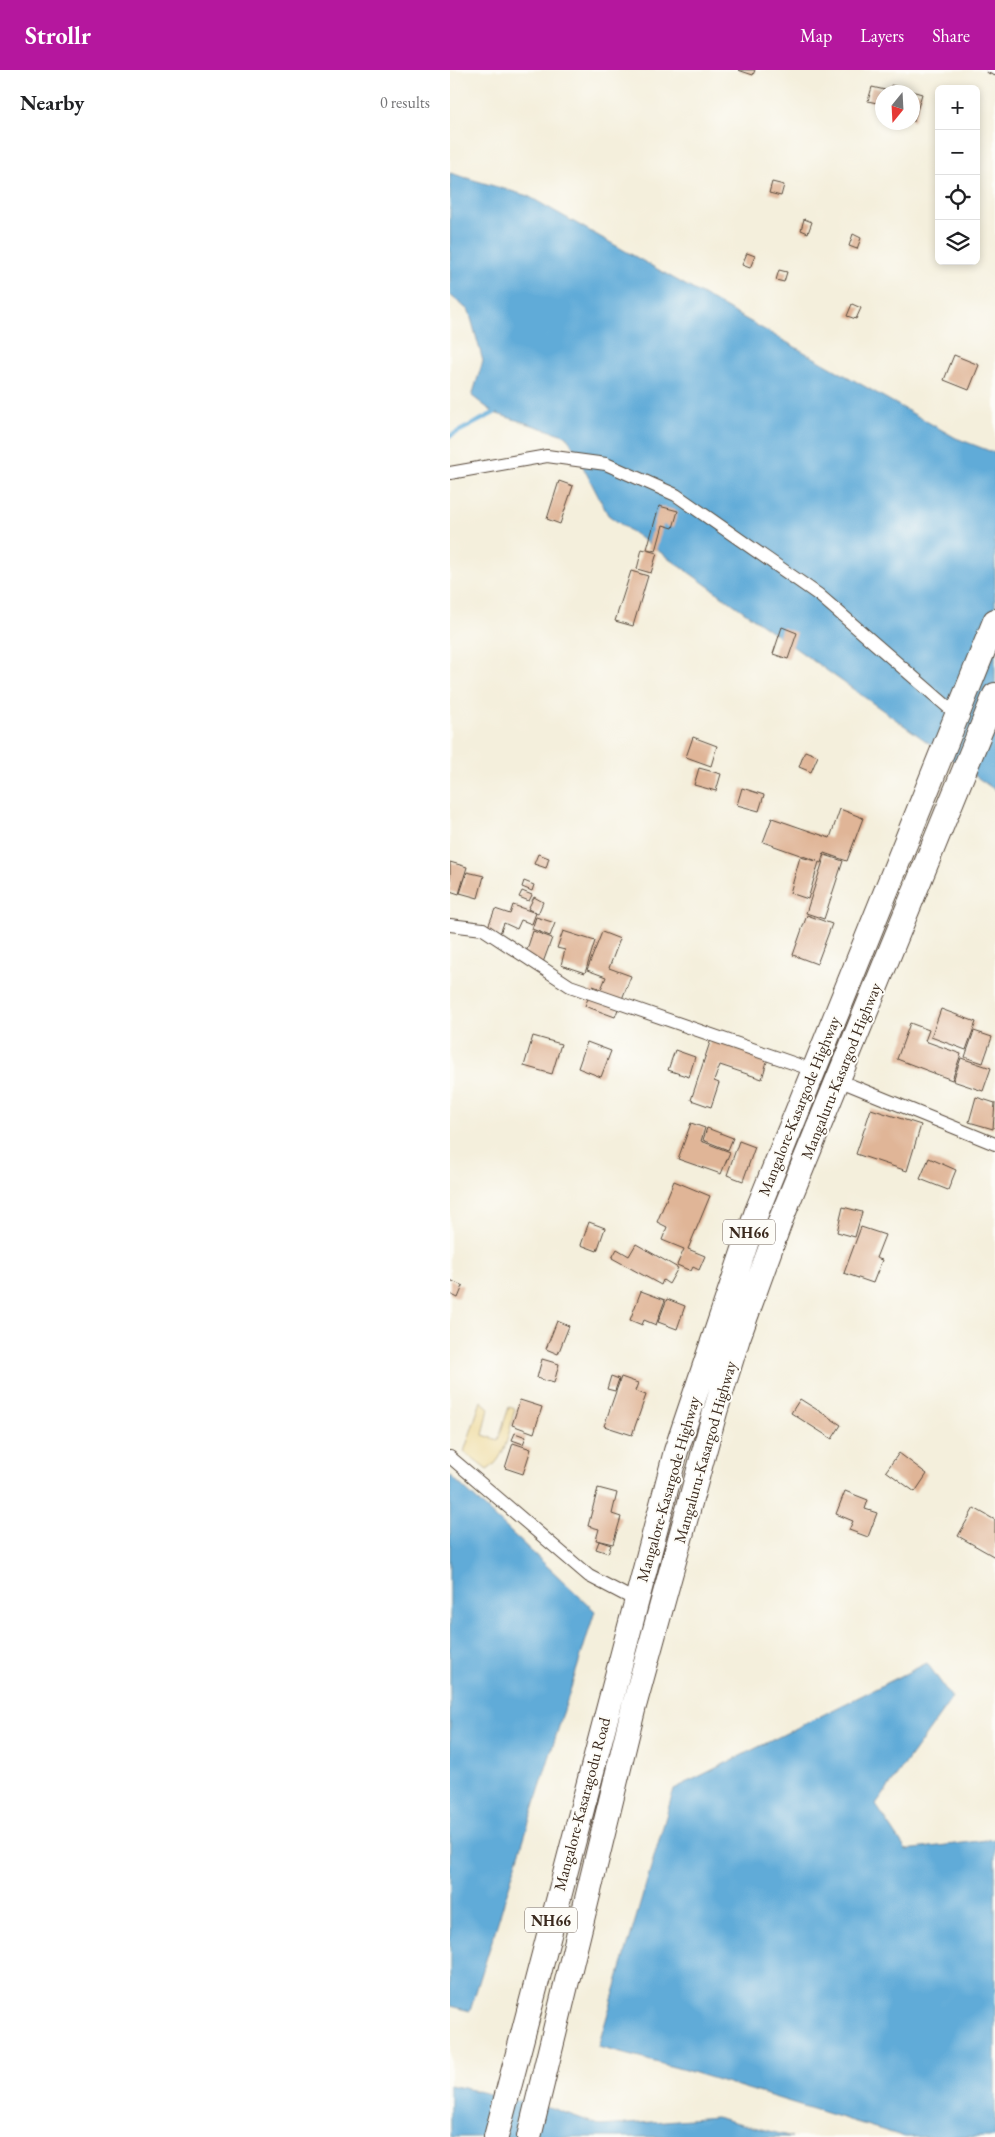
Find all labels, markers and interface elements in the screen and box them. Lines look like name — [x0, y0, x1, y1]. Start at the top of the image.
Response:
text: Strollr — [25, 20, 91, 51]
text: Map — [800, 24, 832, 47]
text: Layers — [860, 24, 904, 47]
text: Share — [932, 24, 970, 47]
north arrow — [875, 85, 920, 130]
map controls — [935, 85, 980, 265]
button: + — [935, 85, 980, 130]
text: Nearby — [20, 89, 84, 116]
text: 0 results — [380, 92, 430, 113]
button: − — [935, 130, 980, 175]
button: locate — [935, 175, 980, 220]
button: layers — [935, 220, 980, 265]
street label: Mangaluru-Kasargod Highway — [796, 979, 886, 1162]
street label: Mangalore-Kasargode Highway — [753, 1012, 845, 1199]
road number: NH66 — [723, 1220, 775, 1244]
street label: Mangaluru-Kasargod Highway — [669, 1357, 741, 1546]
street label: Mangalore-Kasargode Highway — [631, 1393, 705, 1584]
street label: Mangalore-Kasaragodu Road — [549, 1714, 615, 1893]
road number: NH66 — [525, 1908, 577, 1932]

